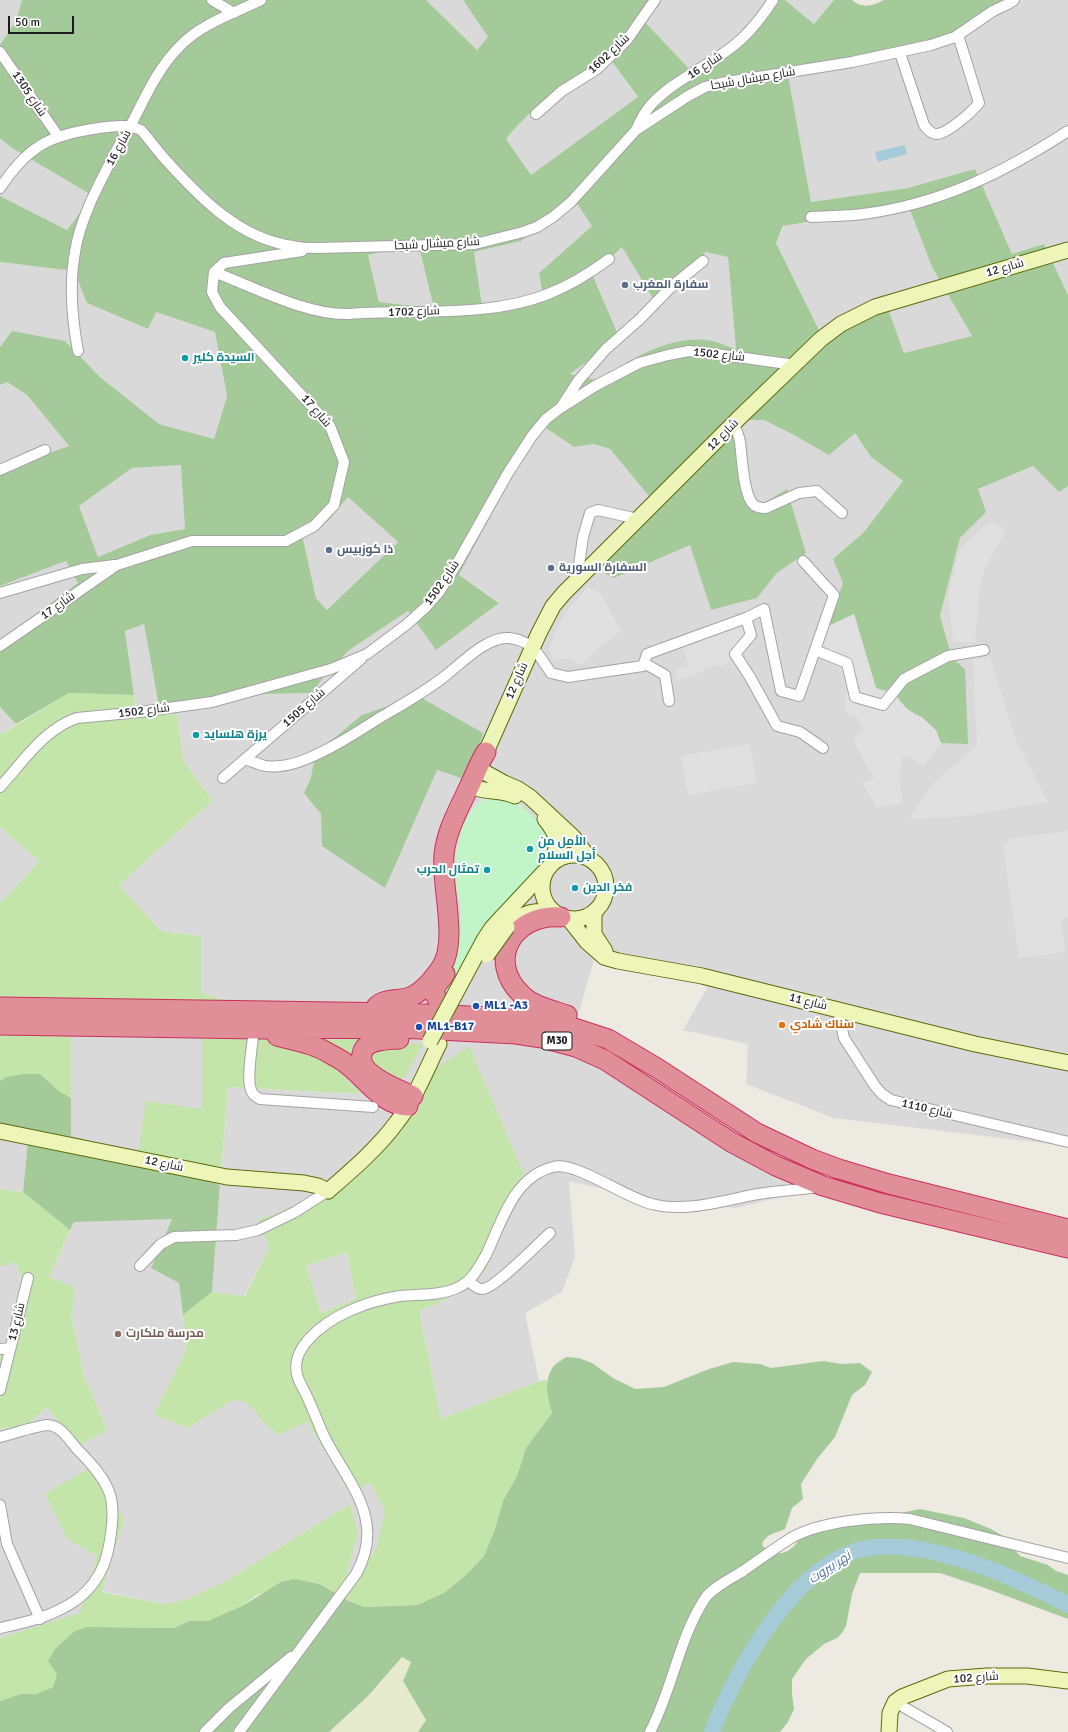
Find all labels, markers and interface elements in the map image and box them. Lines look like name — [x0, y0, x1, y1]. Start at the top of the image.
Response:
scale bar — [10, 8, 76, 34]
text: 50 m — [15, 15, 40, 30]
street label: شارع 1602 — [585, 31, 633, 77]
street label: شارع 16 — [685, 49, 725, 83]
street label: شارع ميشال شيحا — [709, 64, 797, 94]
street label: شارع 1305 — [9, 69, 49, 119]
street label: شارع 16 — [103, 128, 135, 168]
street label: شارع ميشال شيحا — [394, 235, 480, 253]
street label: شارع 12 — [984, 256, 1026, 280]
place label: سفارة المغرب — [633, 278, 708, 292]
marker: سفارة المغرب — [620, 280, 630, 290]
street label: شارع 1702 — [388, 304, 440, 320]
street label: شارع 1502 — [692, 345, 746, 365]
place label: السيدة كلير — [193, 351, 255, 365]
marker: السيدة كلير — [180, 353, 190, 363]
street label: شارع 17 — [298, 392, 334, 430]
street label: شارع 12 — [704, 416, 742, 454]
place label: ذا كوزبيس — [337, 543, 393, 557]
marker: ذا كوزبيس — [324, 545, 334, 555]
street label: شارع 1502 — [421, 558, 463, 608]
place label: السفارة السورية — [559, 561, 647, 575]
marker: السفارة السورية — [546, 563, 556, 573]
street label: شارع 17 — [38, 589, 78, 623]
street label: شارع 12 — [503, 660, 531, 702]
street label: شارع 1505 — [280, 686, 328, 730]
street label: شارع 1502 — [117, 701, 171, 721]
place label: يرزة هلسايد — [204, 728, 267, 742]
marker: يرزة هلسايد — [191, 730, 201, 740]
place label: الأمل من أجل السلام — [538, 835, 596, 863]
marker: الأمل من أجل السلام — [525, 844, 535, 854]
place label: تمثال الحرب — [417, 863, 479, 877]
marker: تمثال الحرب — [482, 865, 492, 875]
place label: فخر الدين — [583, 881, 632, 895]
marker: فخر الدين — [570, 883, 580, 893]
street label: شارع 11 — [787, 990, 829, 1014]
place label: ML1 -A3 — [484, 999, 528, 1013]
marker: ML1 -A3 — [471, 1001, 481, 1011]
place label: سناك شادي — [790, 1018, 854, 1032]
place label: ML1-B17 — [427, 1020, 474, 1034]
marker: سناك شادي — [777, 1020, 787, 1030]
marker: ML1-B17 — [414, 1022, 424, 1032]
road number: M30 — [542, 1032, 572, 1050]
street label: شارع 1110 — [900, 1096, 954, 1122]
street label: شارع 12 — [144, 1153, 184, 1175]
street label: شارع 13 — [5, 1301, 29, 1343]
place label: مدرسة ملكارت — [126, 1327, 204, 1341]
marker: مدرسة ملكارت — [113, 1329, 123, 1339]
water label: نهر بيروت — [806, 1549, 854, 1587]
street label: شارع 102 — [953, 1669, 999, 1687]

